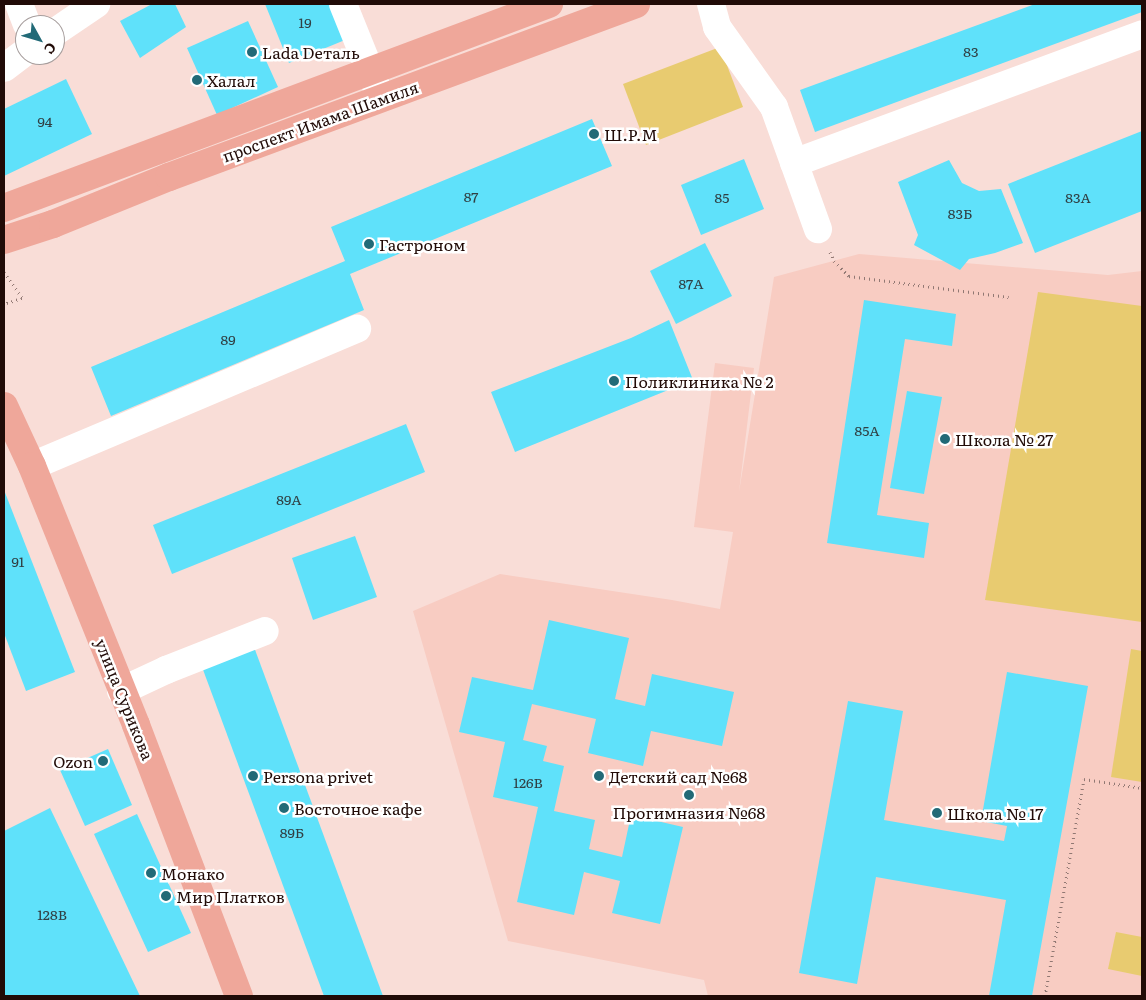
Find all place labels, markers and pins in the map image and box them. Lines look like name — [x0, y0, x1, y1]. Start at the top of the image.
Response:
place label: Lada Dеталь — [262, 42, 360, 62]
marker: Lada Dеталь — [246, 46, 258, 58]
place label: Халал — [207, 70, 255, 90]
marker: Халал — [191, 74, 203, 86]
place label: Ш.Р.М — [604, 124, 657, 144]
marker: Ш.Р.М — [588, 128, 600, 140]
place label: Гастроном — [379, 234, 465, 254]
marker: Гастроном — [363, 238, 375, 250]
place label: Поликлиника № 2 — [625, 371, 774, 391]
marker: Поликлиника № 2 — [607, 374, 621, 388]
place label: Школа № 27 — [955, 429, 1053, 449]
marker: Школа № 27 — [939, 433, 951, 445]
place label: Ozon — [53, 751, 93, 771]
marker: Ozon — [97, 755, 109, 767]
place label: Persona privet — [263, 766, 373, 786]
place label: Детский сад №68 — [609, 766, 747, 786]
marker: Persona privet — [247, 770, 259, 782]
marker: Детский сад №68 — [593, 770, 605, 782]
marker: Прогимназия №68 — [683, 789, 695, 801]
place label: Восточное кафе — [294, 798, 422, 818]
marker: Восточное кафе — [278, 802, 290, 814]
place label: Прогимназия №68 — [613, 802, 765, 822]
place label: Школа № 17 — [947, 803, 1043, 823]
marker: Школа № 17 — [931, 807, 943, 819]
place label: Монако — [161, 863, 225, 883]
marker: Монако — [145, 867, 157, 879]
place label: Мир Платков — [176, 886, 285, 906]
marker: Мир Платков — [160, 890, 172, 902]

